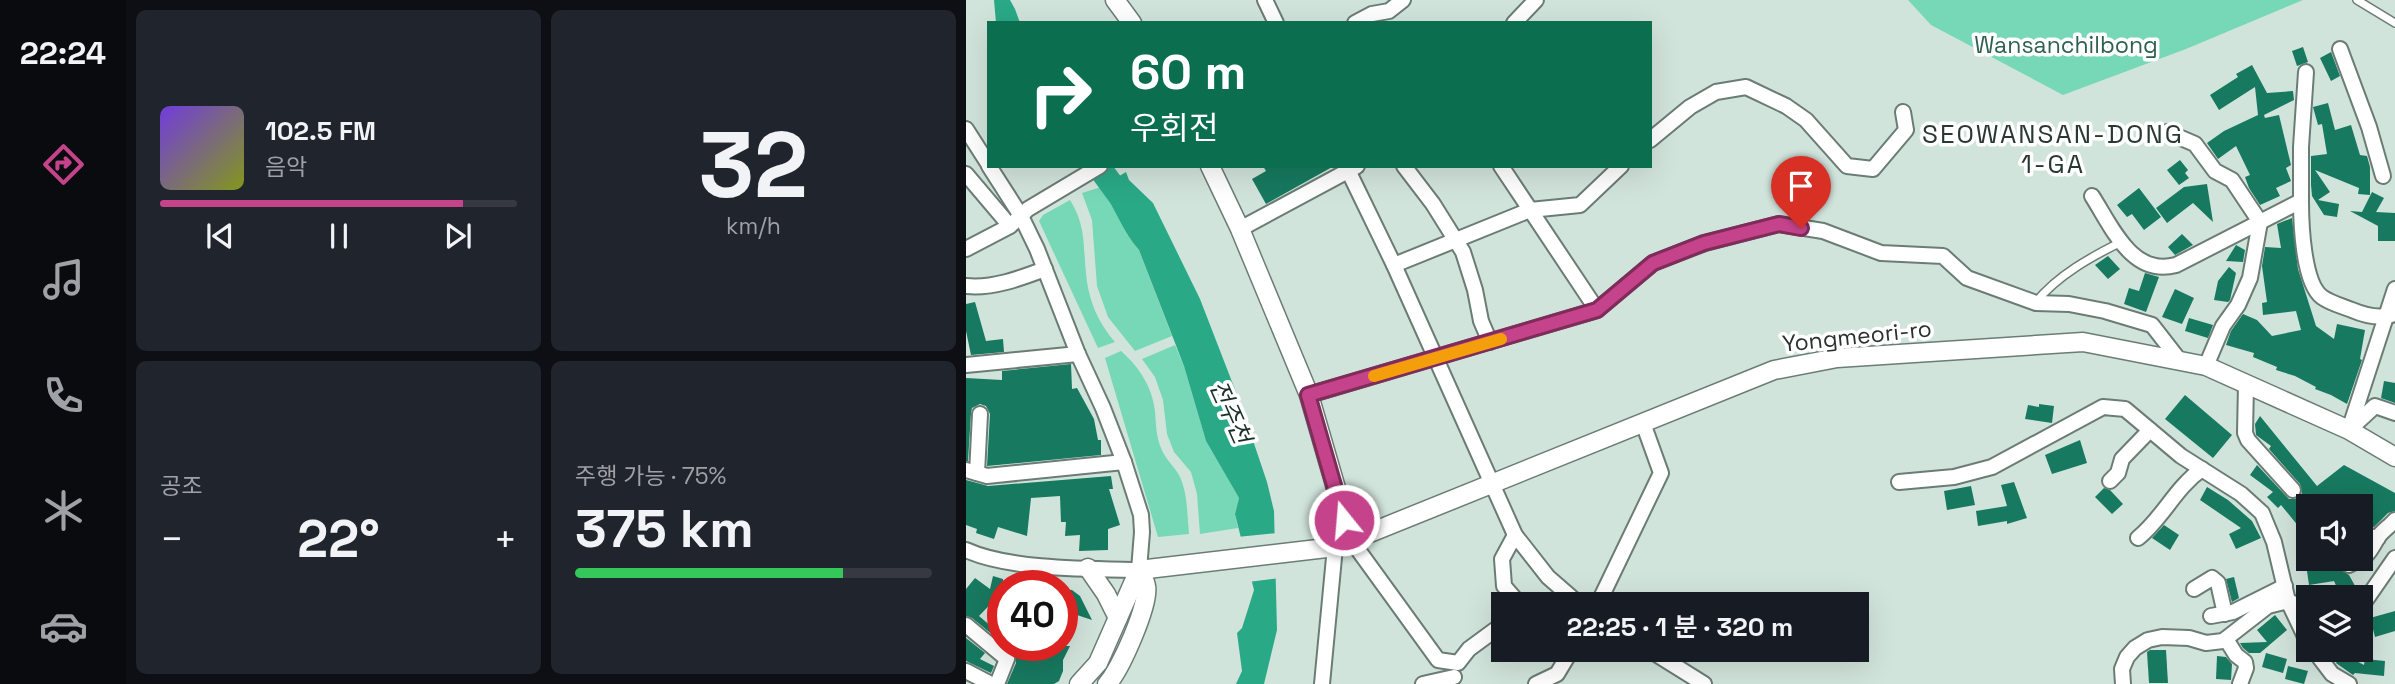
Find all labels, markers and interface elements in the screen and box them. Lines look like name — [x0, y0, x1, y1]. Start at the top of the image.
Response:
park label: Wansanchilbong — [1974, 30, 2158, 60]
text: 22:24 — [20, 33, 106, 73]
text: 60 m — [1130, 41, 1246, 103]
icon: right — [1015, 49, 1106, 140]
text: 32 — [699, 107, 808, 224]
text: 우회전 — [1130, 108, 1218, 148]
text: 102.5 FM — [265, 114, 376, 148]
district label: SEOWANSAN-DONG 1-GA — [1922, 117, 2184, 181]
icon: directions — [39, 140, 88, 189]
text: 음악 — [265, 152, 307, 182]
pin — [1771, 156, 1831, 228]
icon: arrive — [1782, 167, 1820, 205]
text: km/h — [726, 211, 781, 241]
icon: previous — [201, 217, 239, 255]
icon: pause — [320, 217, 358, 255]
icon: next — [439, 217, 477, 255]
icon: music — [39, 255, 88, 304]
street label: Yongmeori-ro — [1781, 313, 1933, 359]
icon: phone — [39, 371, 88, 420]
water label: 전주천 — [1203, 375, 1259, 451]
text: 주행 가능 · 75% — [575, 461, 726, 491]
text: 공조 — [160, 471, 202, 501]
position arrow — [1307, 483, 1381, 557]
icon: climate — [39, 486, 88, 535]
map controls — [2296, 494, 2373, 662]
button: sound — [2296, 494, 2373, 571]
text: 375 km — [575, 496, 754, 562]
text: 22° — [297, 506, 380, 572]
text: − — [160, 515, 184, 563]
text: + — [493, 515, 517, 563]
speed limit sign: 40 — [987, 570, 1078, 661]
button: layers — [2296, 585, 2373, 662]
icon: car — [39, 602, 88, 651]
text: 22:25 · 1 분 · 320 m — [1567, 610, 1793, 644]

